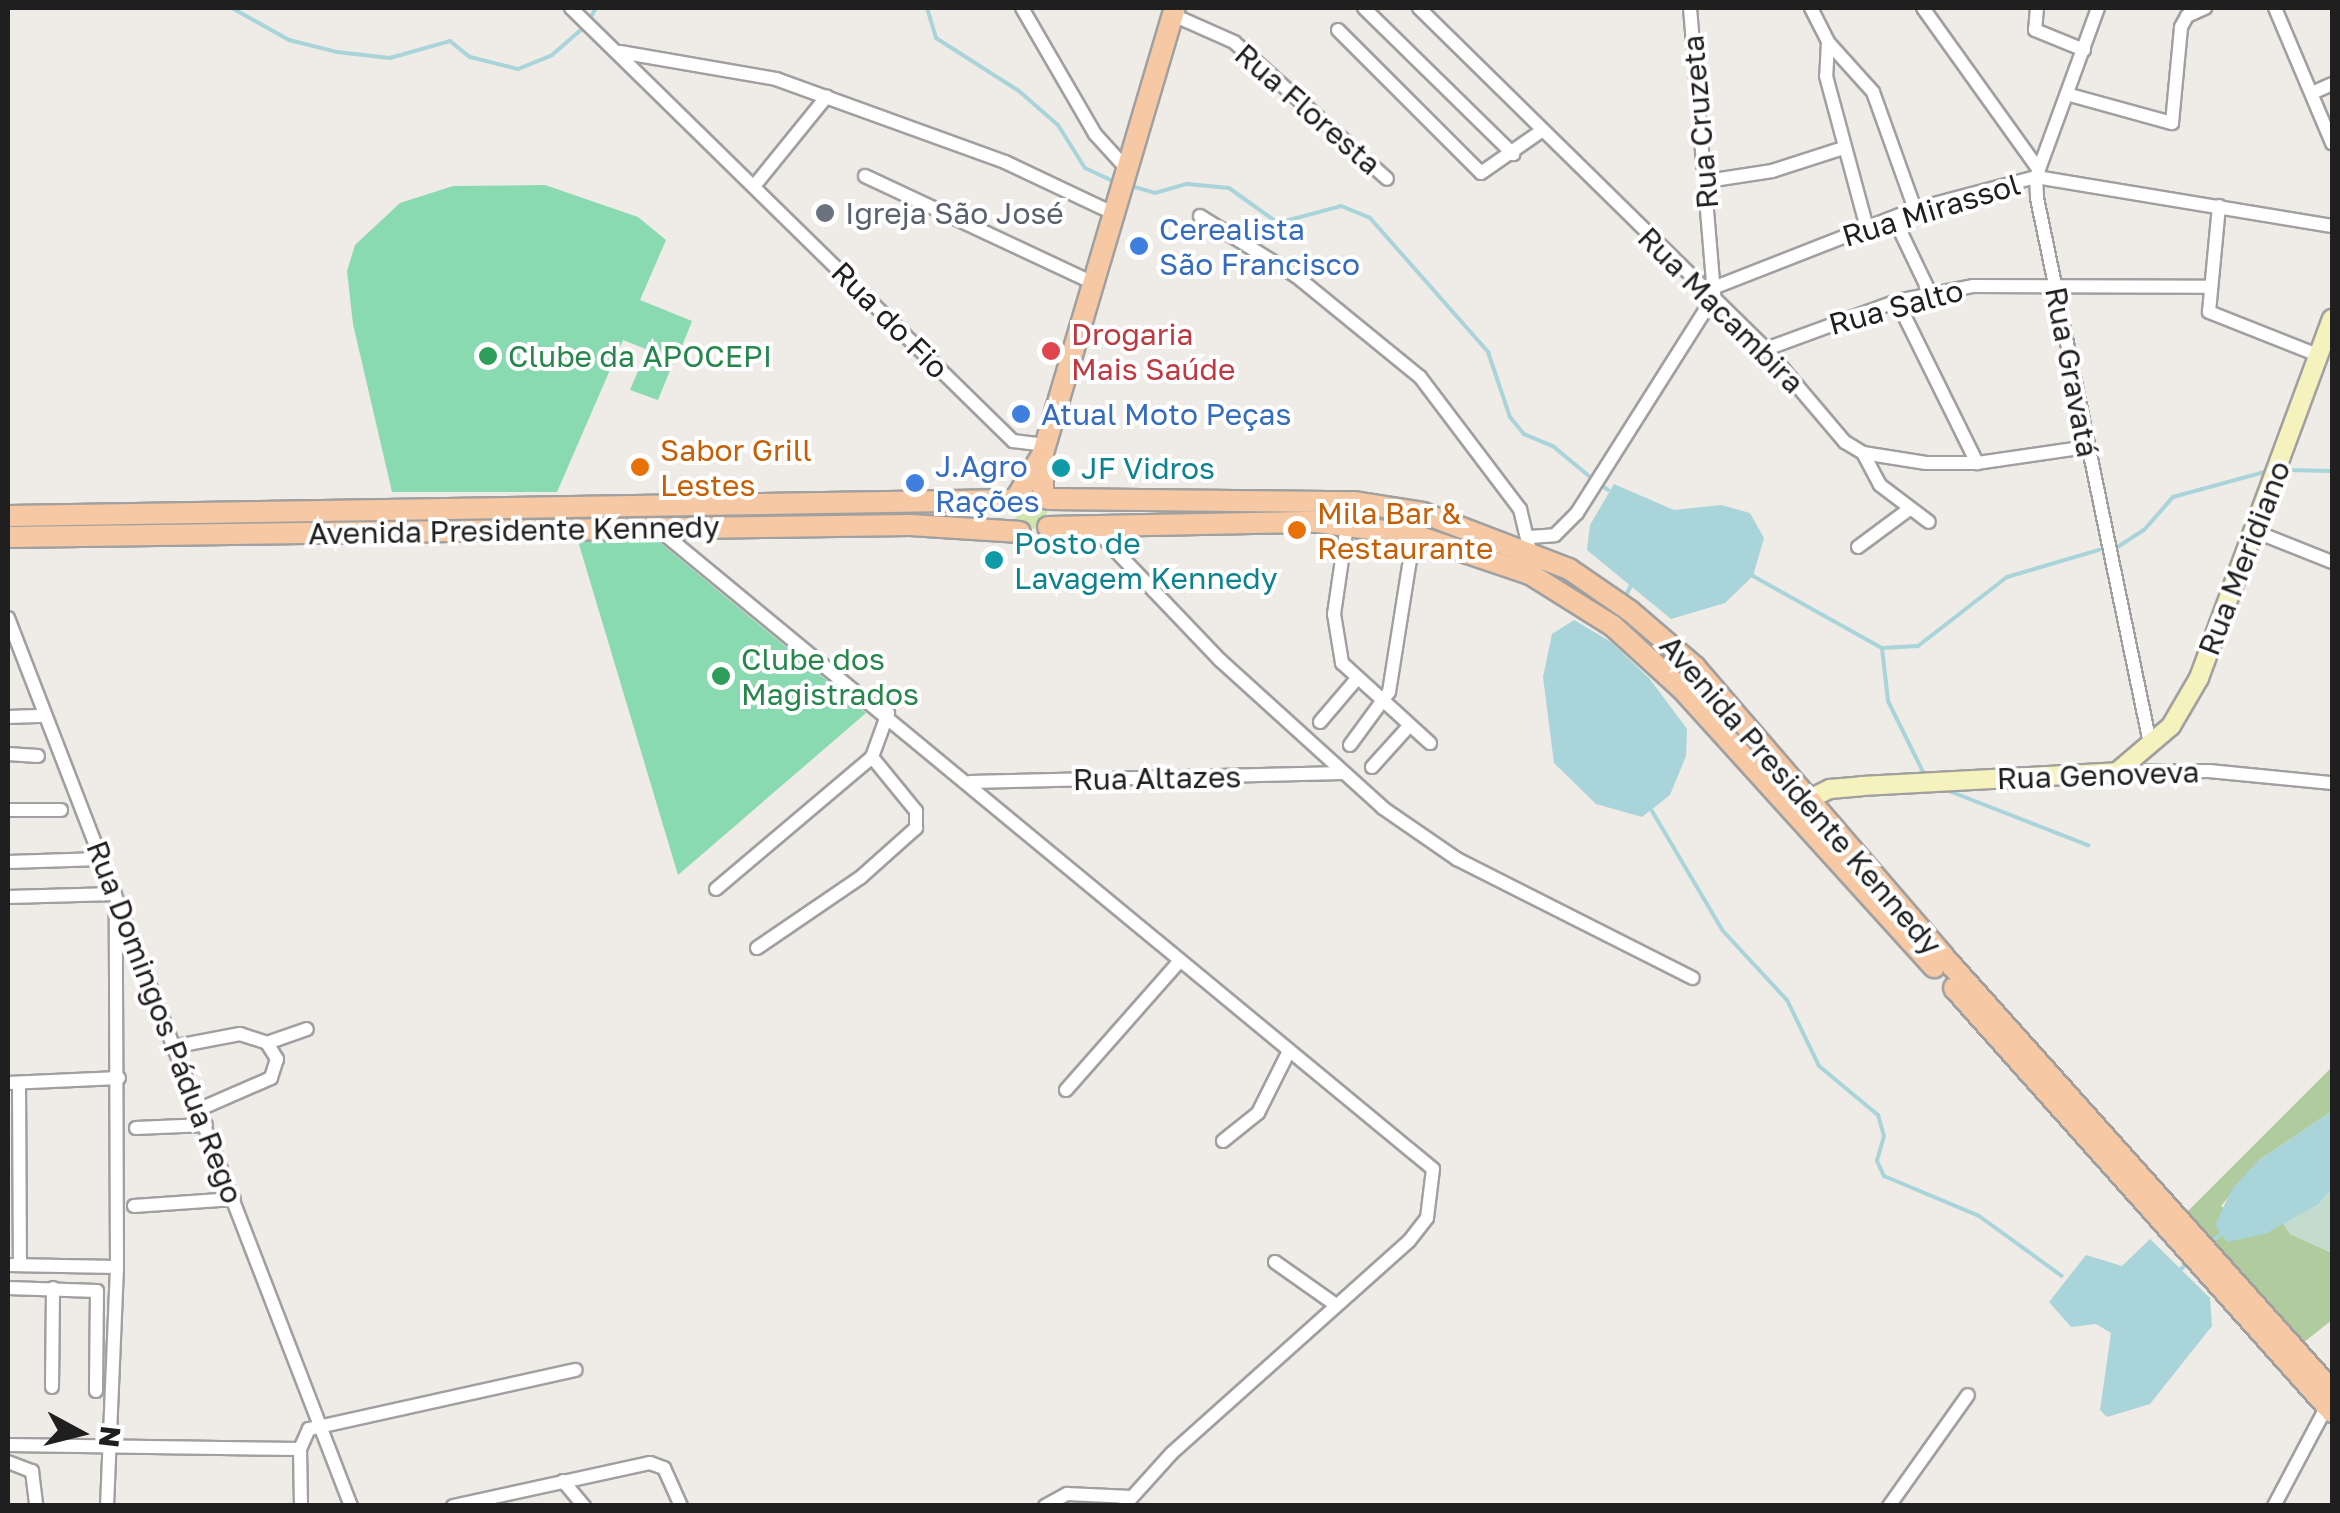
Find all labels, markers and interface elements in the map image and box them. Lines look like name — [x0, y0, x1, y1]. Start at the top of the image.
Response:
street label: Rua Cruzeta — [1674, 34, 1726, 210]
street label: Rua Floresta — [1228, 36, 1388, 182]
street label: Rua Mirassol — [1838, 166, 2024, 254]
place label: Igreja São José — [845, 195, 1064, 231]
marker: Igreja São José — [814, 202, 836, 224]
place label: Cerealista São Francisco — [1159, 211, 1360, 282]
street label: Rua Macambira — [1631, 220, 1811, 400]
marker: Cerealista São Francisco — [1128, 235, 1150, 257]
street label: Rua do Fio — [824, 254, 956, 386]
street label: Rua Salto — [1825, 272, 1967, 342]
street label: Rua Gravatá — [2038, 284, 2106, 460]
place label: Drogaria Mais Saúde — [1071, 316, 1235, 386]
place label: Clube da APOCEPI — [508, 338, 772, 374]
marker: Drogaria Mais Saúde — [1040, 340, 1062, 362]
marker: Clube da APOCEPI — [477, 345, 499, 367]
place label: Atual Moto Peças — [1041, 396, 1291, 432]
marker: Atual Moto Peças — [1010, 403, 1032, 425]
place label: Sabor Grill Lestes — [660, 432, 812, 502]
place label: J.Agro Rações — [935, 448, 1040, 518]
place label: JF Vidros — [1081, 450, 1215, 486]
marker: Sabor Grill Lestes — [629, 456, 651, 478]
street label: Rua Meridiano — [2190, 456, 2298, 660]
marker: JF Vidros — [1050, 457, 1072, 479]
marker: J.Agro Rações — [904, 472, 926, 494]
place label: Mila Bar & Restaurante — [1317, 495, 1493, 566]
street label: Avenida Presidente Kennedy — [308, 508, 720, 552]
marker: Mila Bar & Restaurante — [1286, 519, 1308, 541]
place label: Posto de Lavagem Kennedy — [1014, 525, 1278, 596]
marker: Posto de Lavagem Kennedy — [983, 549, 1005, 571]
street label: Avenida Presidente Kennedy — [1652, 628, 1950, 962]
place label: Clube dos Magistrados — [741, 641, 919, 712]
marker: Clube dos Magistrados — [710, 665, 732, 687]
street label: Rua Genoveva — [1996, 753, 2200, 797]
street label: Rua Altazes — [1072, 759, 1242, 797]
street label: Rua Domingos Pádua Rego — [79, 836, 251, 1208]
north arrow — [30, 1383, 130, 1483]
text: N — [93, 1424, 128, 1449]

